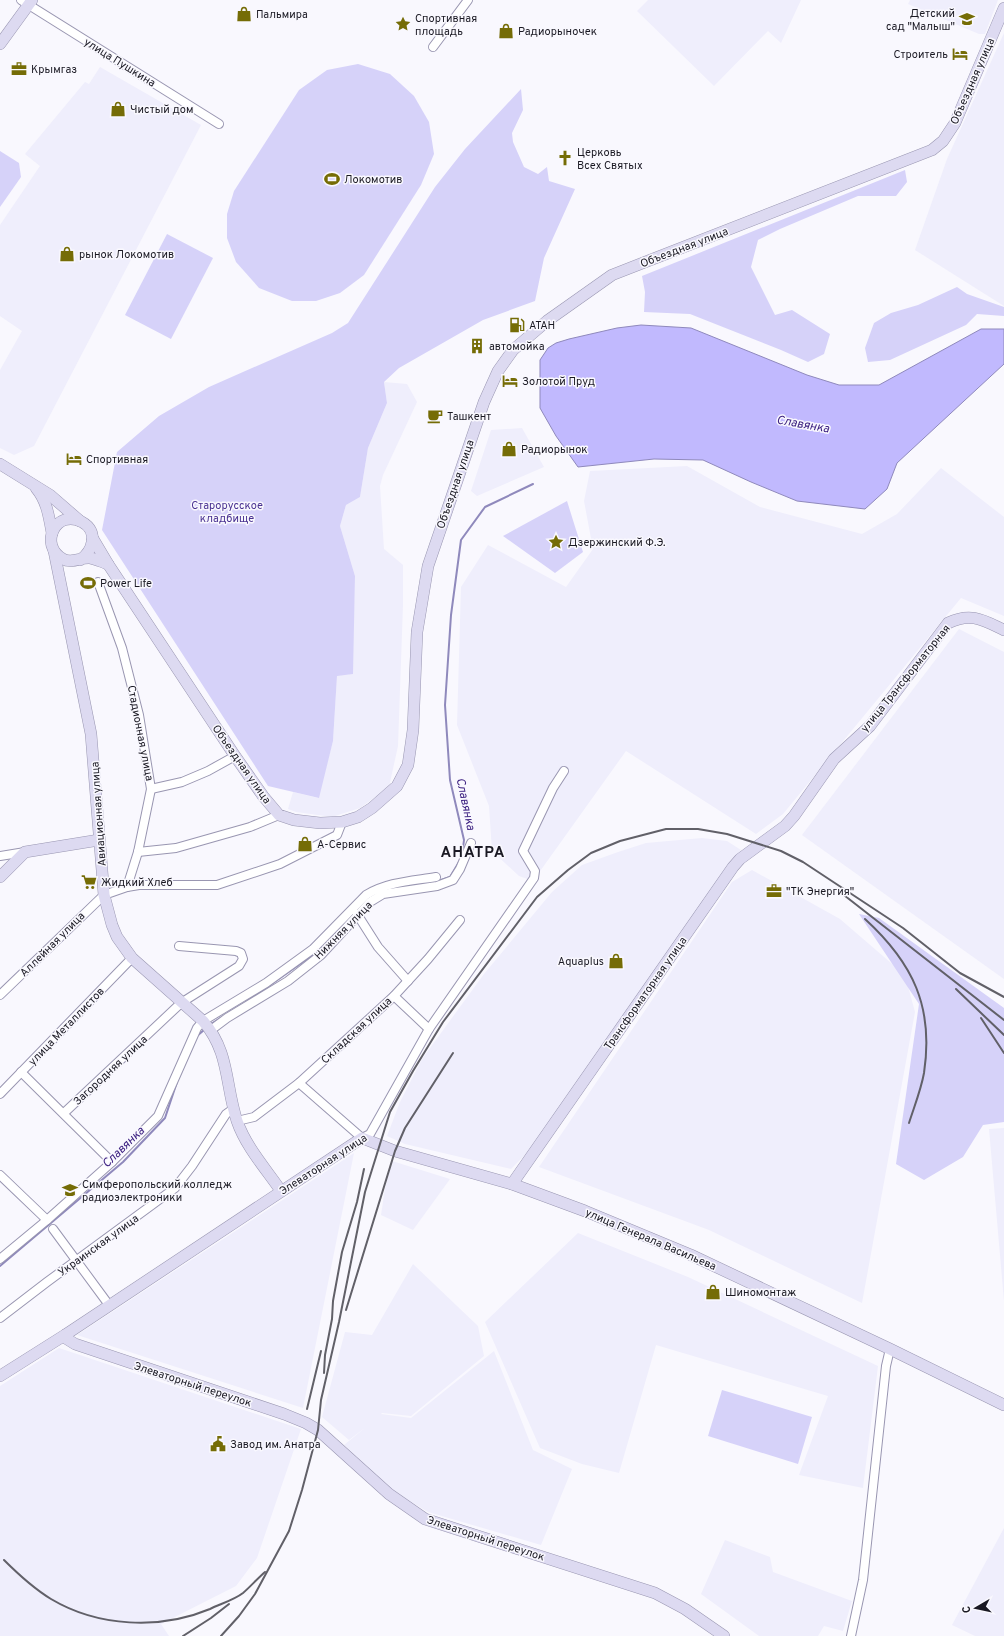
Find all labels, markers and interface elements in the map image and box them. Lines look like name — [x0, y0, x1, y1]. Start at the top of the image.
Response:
shop icon: Пальмира — [235, 5, 253, 23]
place label: Детский сад "Малыш" — [886, 7, 955, 34]
place label: Пальмира — [256, 8, 308, 22]
school or university icon: Детский сад "Малыш" — [958, 10, 976, 28]
place label: Спортивная площадь — [415, 12, 477, 39]
place icon: Спортивная площадь — [394, 15, 412, 33]
shop icon: Радиорыночек — [497, 22, 515, 40]
place label: Радиорыночек — [518, 25, 597, 39]
street label: улица Пушкина — [81, 35, 158, 91]
street label: Объездная улица — [948, 36, 998, 127]
hotel icon: Строитель — [951, 45, 969, 63]
place label: Строитель — [893, 48, 948, 62]
office icon: Крымгаз — [10, 60, 28, 78]
place label: Крымгаз — [31, 63, 77, 77]
shop icon: Чистый дом — [109, 100, 127, 118]
place label: Чистый дом — [130, 103, 193, 117]
place label: Церковь Всех Святых — [577, 146, 643, 173]
church icon: Церковь Всех Святых — [556, 149, 574, 167]
sports icon: Локомотив — [323, 170, 341, 188]
place label: Локомотив — [344, 173, 403, 187]
street label: Объездная улица — [638, 225, 731, 271]
shop icon: рынок Локомотив — [58, 245, 76, 263]
place label: рынок Локомотив — [79, 248, 174, 262]
fuel station icon: АТАН — [508, 316, 526, 334]
place label: АТАН — [529, 319, 555, 333]
building icon: автомойка — [468, 337, 486, 355]
place label: автомойка — [489, 340, 545, 354]
hotel icon: Золотой Пруд — [501, 372, 519, 390]
place label: Золотой Пруд — [522, 375, 595, 389]
cafe icon: Ташкент — [426, 407, 444, 425]
place label: Ташкент — [447, 410, 491, 424]
water label: Славянка — [775, 412, 831, 438]
street label: Объездная улица — [434, 438, 478, 531]
shop icon: Радиорынок — [500, 440, 518, 458]
place label: Радиорынок — [521, 443, 588, 457]
hotel icon: Спортивная — [65, 450, 83, 468]
place label: Спортивная — [86, 453, 148, 467]
park label: Старорусское кладбище — [191, 499, 263, 526]
place icon: Дзержинский Ф.Э. — [547, 533, 565, 551]
place label: Дзержинский Ф.Э. — [568, 536, 665, 550]
sports icon: Power Life — [79, 574, 97, 592]
place label: Power Life — [100, 577, 152, 591]
street label: улица Трансформаторная — [858, 622, 954, 735]
street label: Стадионная улица — [124, 684, 156, 783]
street label: Объездная улица — [209, 722, 274, 807]
street label: Авиационная улица — [88, 761, 110, 867]
water label: Славянка — [452, 777, 479, 833]
shop icon: А-Сервис — [296, 835, 314, 853]
place label: А-Сервис — [317, 838, 366, 852]
district label: АНАТРА — [441, 844, 505, 863]
supermarket icon: Жидкий Хлеб — [80, 873, 98, 891]
place label: Жидкий Хлеб — [101, 876, 173, 890]
office icon: "ТК Энергия" — [765, 882, 783, 900]
place label: "ТК Энергия" — [786, 885, 854, 899]
street label: Нижняя улица — [312, 899, 376, 963]
street label: Аллейная улица — [17, 909, 88, 980]
street label: Трансформаторная улица — [601, 934, 690, 1053]
shop icon: Aquaplus — [607, 952, 625, 970]
place label: Aquaplus — [558, 955, 604, 969]
street label: улица Металлистов — [26, 985, 108, 1069]
street label: Складская улица — [318, 994, 395, 1067]
street label: Загородняя улица — [71, 1033, 151, 1109]
water label: Славянка — [99, 1123, 149, 1172]
street label: Элеваторная улица — [277, 1131, 370, 1198]
place label: Симферопольский колледж радиоэлектроники — [82, 1178, 232, 1205]
school or university icon: Симферопольский колледж радиоэлектроники — [61, 1181, 79, 1199]
street label: улица Генерала Васильева — [583, 1206, 719, 1274]
street label: Украинская улица — [55, 1212, 142, 1280]
shop icon: Шиномонтаж — [704, 1283, 722, 1301]
place label: Шиномонтаж — [725, 1286, 796, 1300]
street label: Элеваторный переулок — [132, 1359, 253, 1411]
public building icon: Завод им. Анатра — [209, 1435, 227, 1453]
place label: Завод им. Анатра — [230, 1438, 321, 1452]
street label: Элеваторный переулок — [425, 1513, 546, 1565]
north arrow — [956, 1588, 996, 1628]
text: С — [960, 1605, 975, 1614]

